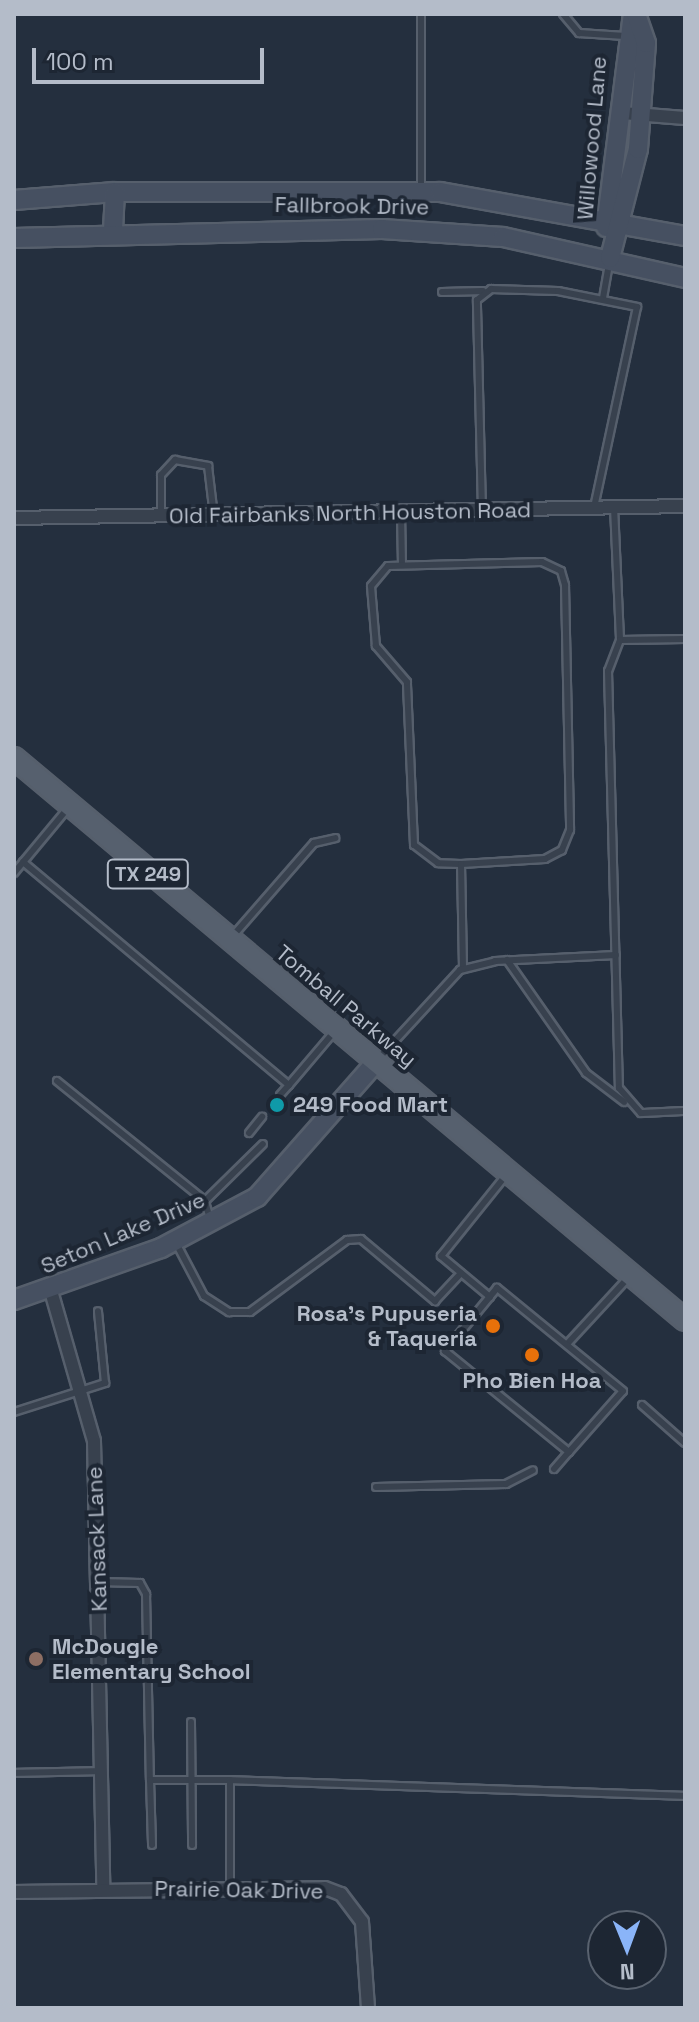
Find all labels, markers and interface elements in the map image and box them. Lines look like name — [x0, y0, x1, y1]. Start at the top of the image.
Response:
scale bar — [36, 32, 268, 82]
text: 100 m — [46, 46, 114, 77]
street label: Willowood Lane — [572, 55, 612, 221]
street label: Fallbrook Drive — [274, 191, 430, 221]
street label: Old Fairbanks North Houston Road — [169, 497, 531, 529]
road number: TX 249 — [106, 858, 190, 890]
street label: Tomball Parkway — [270, 939, 422, 1073]
place label: 249 Food Mart — [293, 1092, 448, 1118]
marker: 249 Food Mart — [268, 1096, 286, 1114]
street label: Seton Lake Drive — [37, 1186, 209, 1280]
place label: Rosa's Pupuseria & Taqueria — [297, 1300, 477, 1352]
marker: Rosa's Pupuseria & Taqueria — [484, 1317, 502, 1335]
marker: Pho Bien Hoa — [523, 1346, 541, 1364]
place label: Pho Bien Hoa — [463, 1368, 601, 1394]
street label: Kansack Lane — [81, 1466, 113, 1612]
place label: McDougle Elementary School — [52, 1633, 251, 1684]
marker: McDougle Elementary School — [27, 1650, 45, 1668]
street label: Prairie Oak Drive — [154, 1875, 324, 1905]
north arrow — [587, 1910, 667, 1990]
text: N — [620, 1958, 635, 1986]

